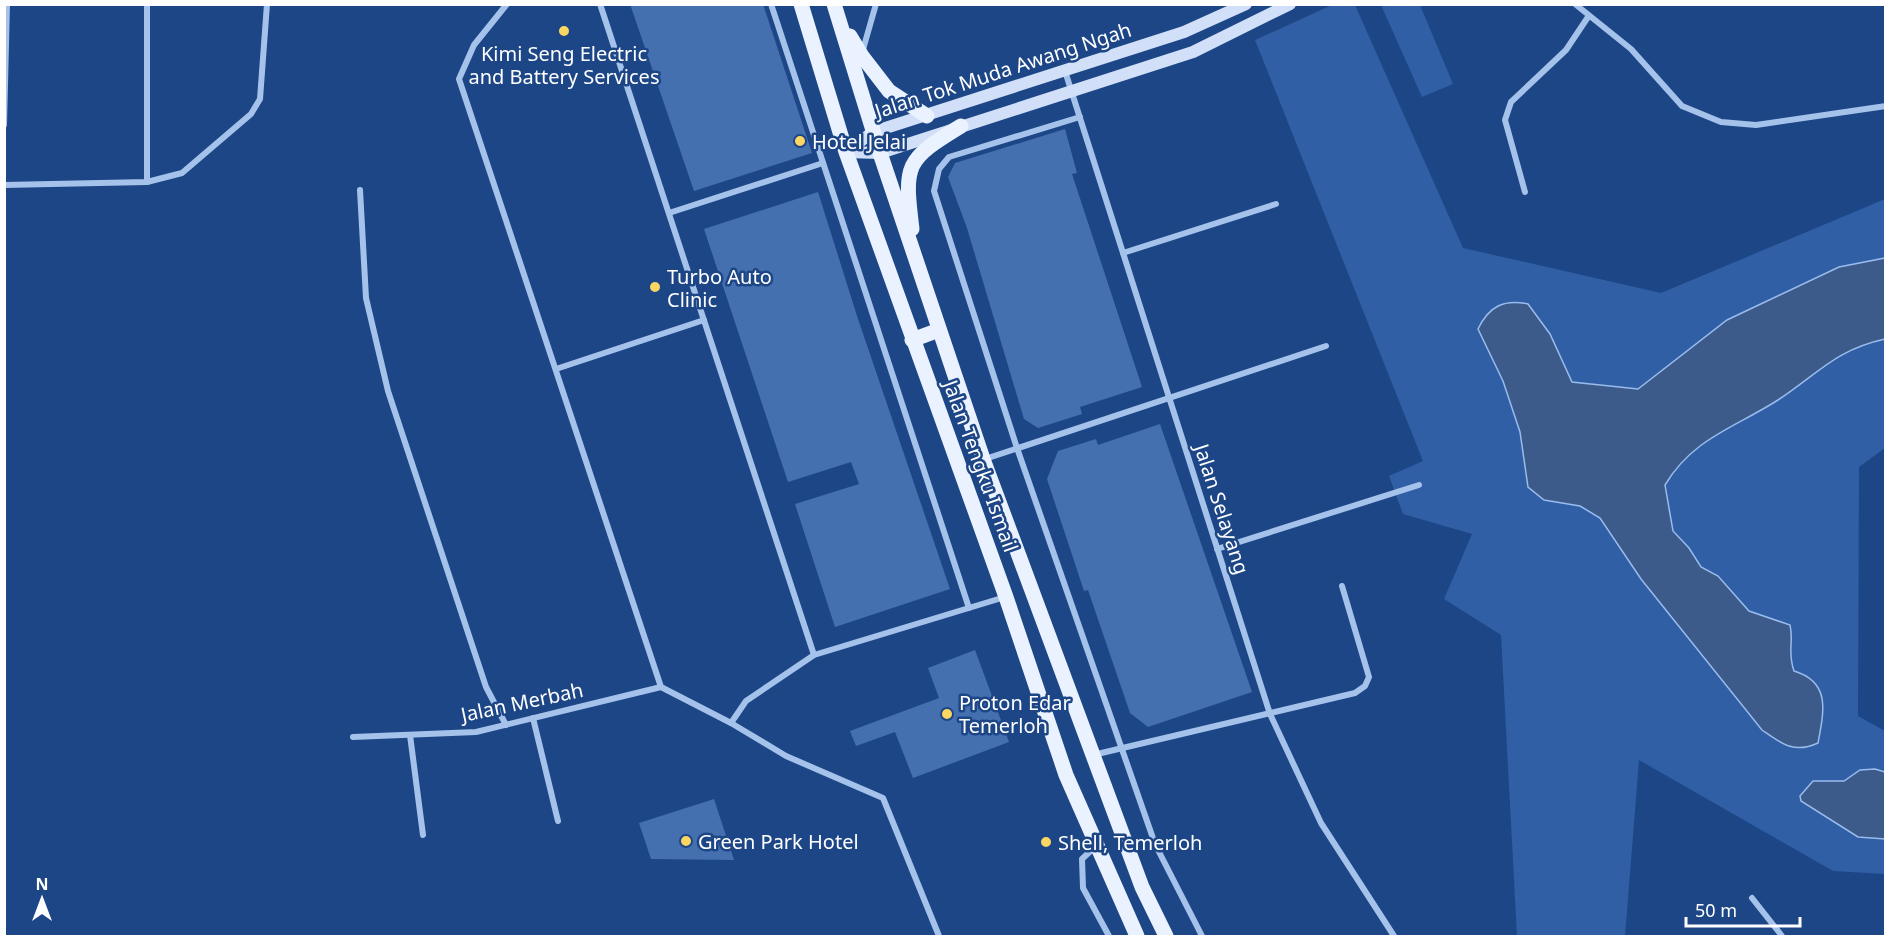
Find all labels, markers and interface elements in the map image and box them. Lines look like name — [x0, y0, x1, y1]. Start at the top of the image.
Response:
street label: Jalan Tok Muda Awang Ngah — [869, 16, 1135, 125]
marker: Kimi Seng Electric and Battery Services — [557, 24, 571, 38]
place label: Kimi Seng Electric and Battery Services — [469, 40, 659, 90]
place label: Hotel Jelai — [812, 128, 906, 155]
marker: Hotel Jelai — [793, 134, 807, 148]
place label: Turbo Auto Clinic — [667, 263, 772, 313]
marker: Turbo Auto Clinic — [648, 280, 662, 294]
street label: Jalan Tengku Ismail — [937, 374, 1025, 556]
street label: Jalan Selayang — [1188, 439, 1256, 578]
street label: Jalan Merbah — [457, 676, 586, 729]
place label: Proton Edar Temerloh — [959, 689, 1071, 739]
marker: Proton Edar Temerloh — [940, 707, 954, 721]
place label: Green Park Hotel — [698, 828, 859, 855]
place label: Shell, Temerloh — [1058, 829, 1202, 856]
marker: Green Park Hotel — [679, 834, 693, 848]
marker: Shell, Temerloh — [1039, 835, 1053, 849]
north arrow — [12, 869, 72, 929]
text: N — [35, 873, 49, 895]
scale bar — [1686, 890, 1800, 928]
text: 50 m — [1695, 898, 1737, 922]

